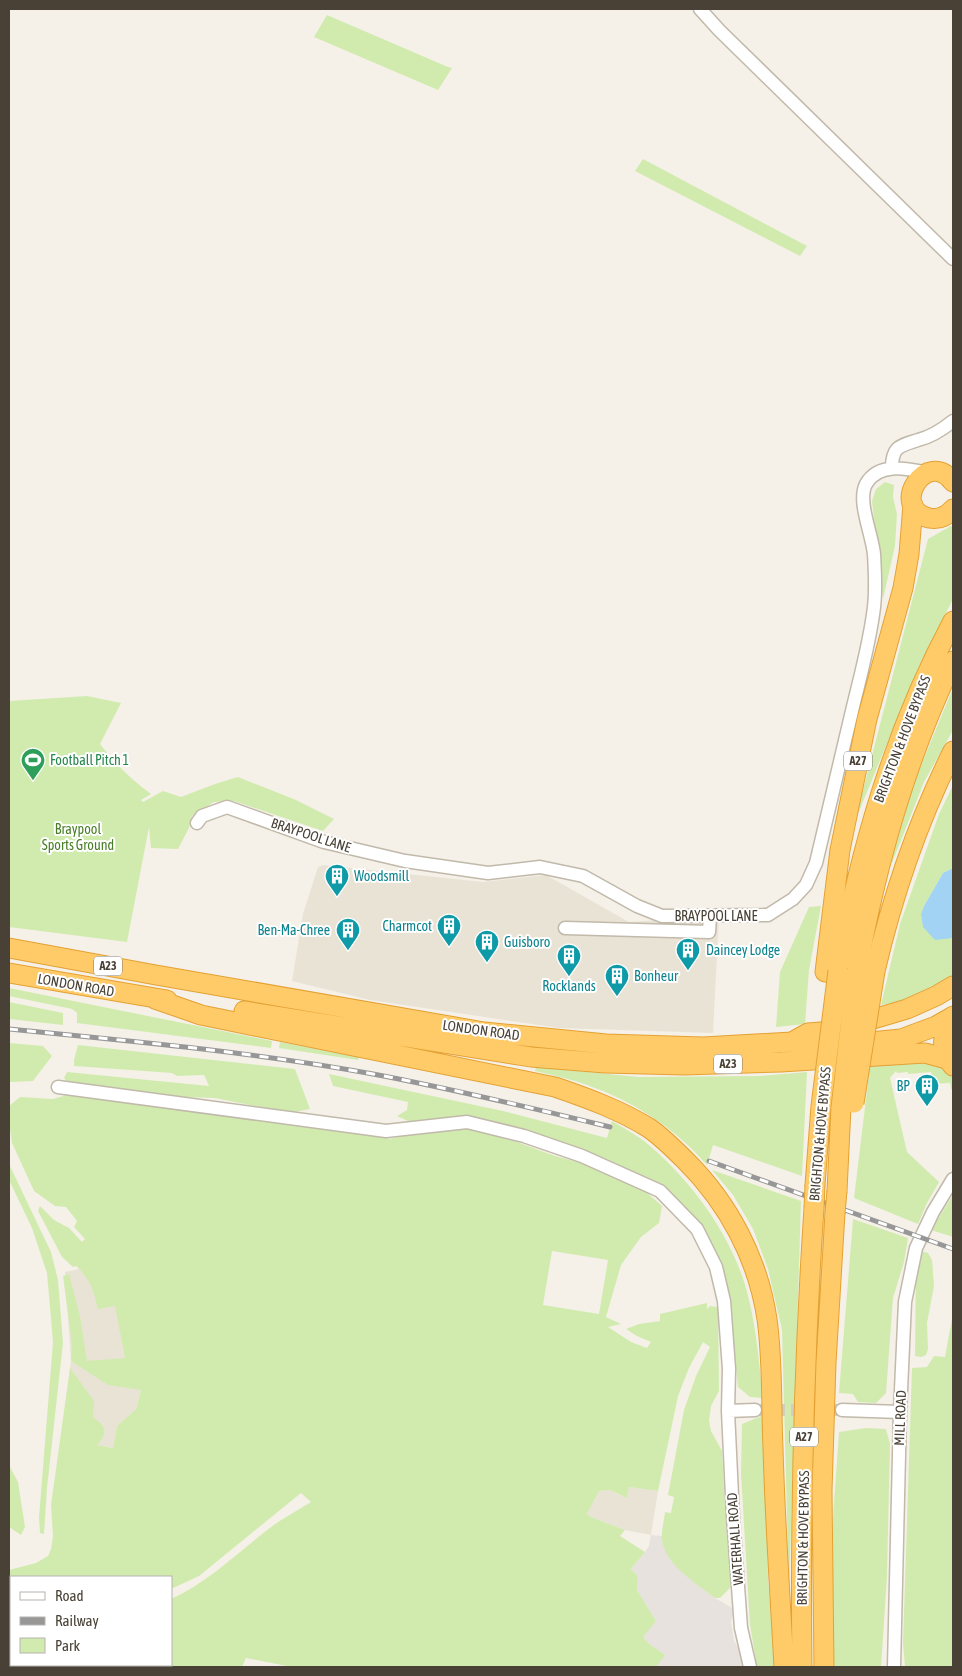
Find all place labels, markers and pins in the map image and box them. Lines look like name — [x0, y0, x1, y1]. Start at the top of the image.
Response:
sports icon: Football Pitch 1 — [20, 747, 46, 781]
place label: Football Pitch 1 — [50, 752, 129, 768]
building icon: Woodsmill — [324, 863, 350, 897]
place label: Woodsmill — [354, 868, 409, 884]
building icon: Charmcot — [436, 913, 462, 947]
building icon: Ben-Ma-Chree — [335, 917, 361, 951]
place label: Charmcot — [382, 918, 432, 934]
place label: Ben-Ma-Chree — [257, 922, 330, 938]
building icon: Guisboro — [474, 929, 500, 963]
place label: Guisboro — [504, 934, 550, 950]
building icon: Daincey Lodge — [675, 937, 701, 971]
place label: Daincey Lodge — [706, 942, 780, 958]
building icon: Rocklands — [556, 943, 582, 977]
building icon: Bonheur — [604, 963, 630, 997]
place label: Bonheur — [634, 968, 679, 984]
place label: Rocklands — [542, 978, 596, 994]
building icon: BP — [914, 1073, 940, 1107]
place label: BP — [897, 1078, 910, 1094]

